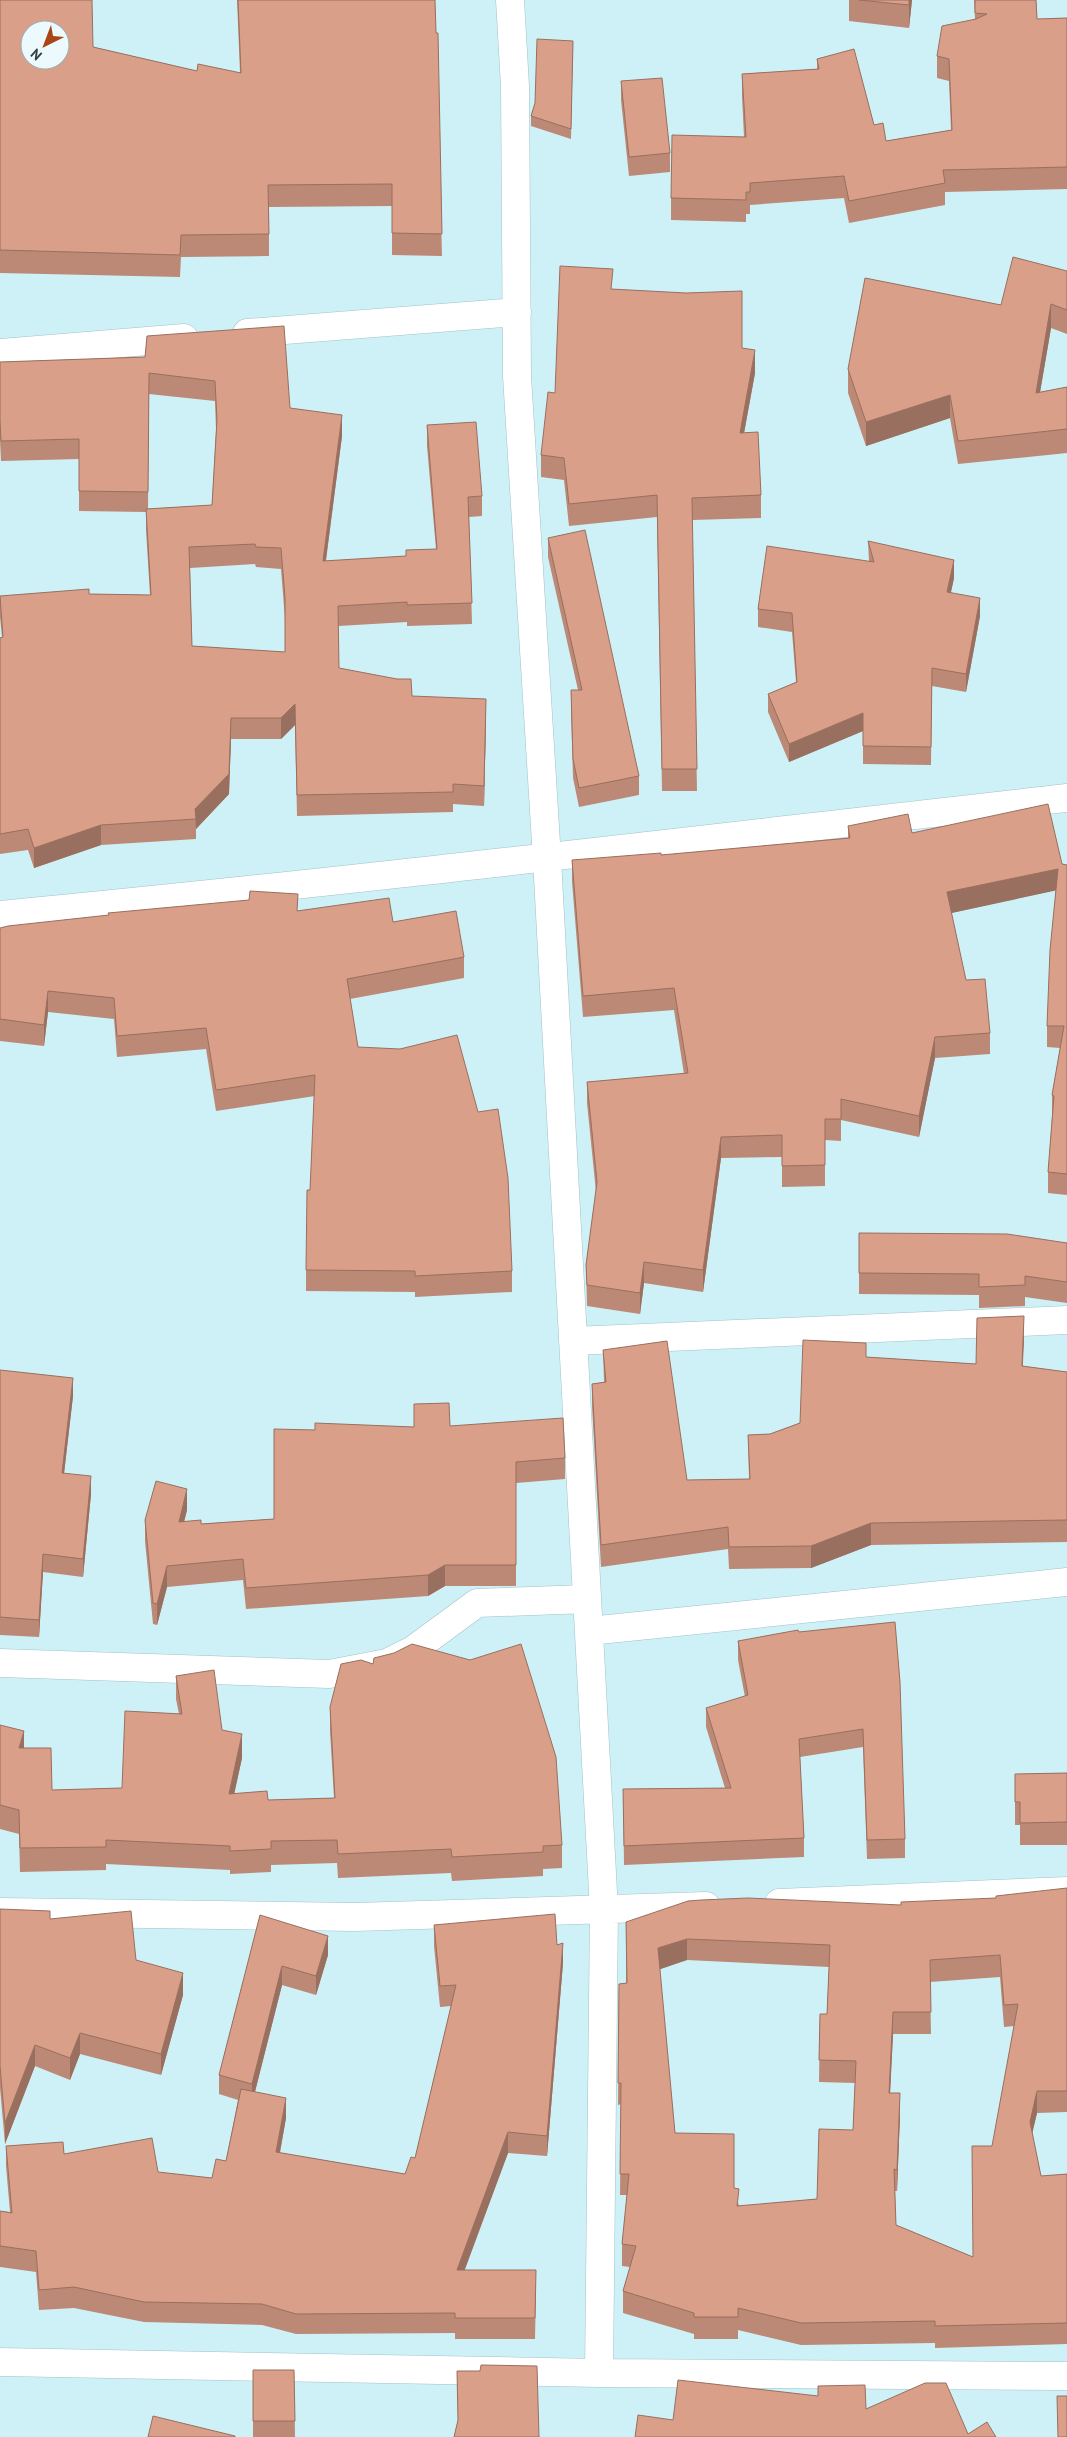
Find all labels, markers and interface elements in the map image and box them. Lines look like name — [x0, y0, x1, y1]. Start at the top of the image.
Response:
north arrow — [20, 20, 70, 70]
text: N — [27, 45, 46, 64]

